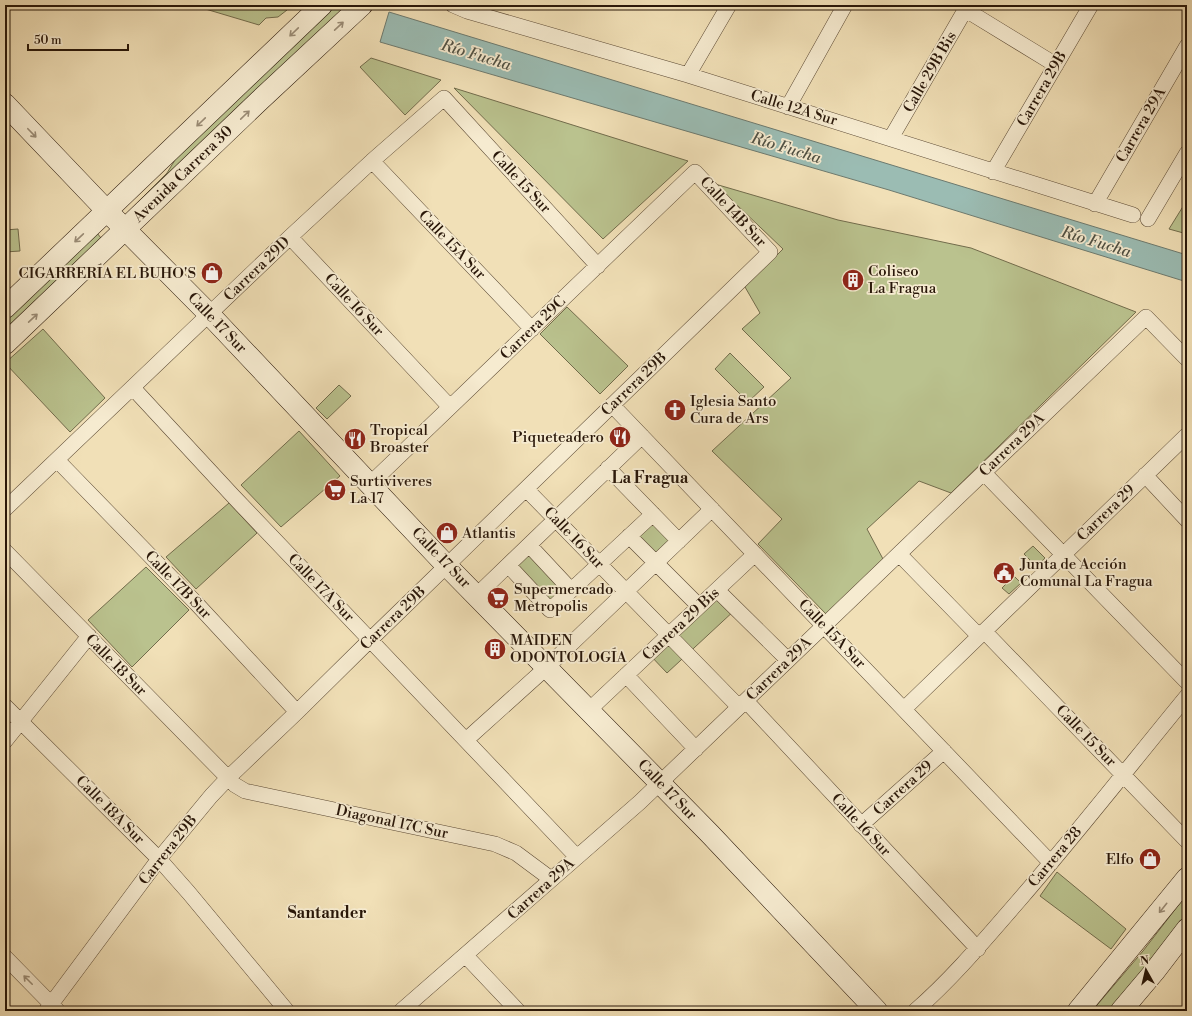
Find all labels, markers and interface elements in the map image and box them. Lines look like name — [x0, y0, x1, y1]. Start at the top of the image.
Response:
one-way arrow — [334, 22, 345, 31]
scale bar — [28, 26, 128, 52]
one-way arrow — [289, 27, 299, 37]
street label: Calle 29B Bis — [899, 28, 961, 116]
text: 50 m — [34, 33, 62, 48]
water label: Río Fucha — [438, 35, 513, 75]
street label: Carrera 29B — [1013, 48, 1071, 130]
street label: Carrera 29A — [1112, 83, 1170, 166]
street label: Calle 12A Sur — [748, 86, 840, 130]
one-way arrow — [240, 110, 250, 120]
one-way arrow — [196, 117, 206, 127]
street label: Avenida Carrera 30 — [128, 121, 237, 227]
one-way arrow — [27, 128, 37, 138]
water label: Río Fucha — [748, 128, 823, 168]
street label: Calle 15 Sur — [487, 147, 555, 218]
street label: Calle 14B Sur — [696, 173, 771, 252]
street label: Calle 15A Sur — [414, 206, 490, 284]
water label: Río Fucha — [1058, 222, 1133, 262]
one-way arrow — [74, 233, 84, 243]
street label: Carrera 29D — [220, 233, 294, 305]
shop icon: CIGARRERÍA EL BUHO'S — [199, 260, 225, 286]
place label: Coliseo La Fragua — [868, 262, 937, 298]
place label: CIGARRERÍA EL BUHO'S — [19, 263, 196, 283]
building icon: Coliseo La Fragua — [840, 267, 866, 293]
street label: Calle 16 Sur — [320, 270, 388, 341]
street label: Calle 17 Sur — [183, 289, 251, 358]
street label: Carrera 29C — [496, 292, 570, 364]
one-way arrow — [28, 313, 38, 322]
street label: Carrera 29B — [597, 348, 671, 420]
place label: Iglesia Santo Cura de Ars — [690, 392, 776, 428]
church icon: Iglesia Santo Cura de Ars — [662, 397, 688, 423]
street label: Carrera 29A — [975, 409, 1049, 481]
place label: Tropical Broaster — [369, 421, 429, 457]
restaurant icon: Piqueteadero — [607, 424, 633, 450]
restaurant icon: Tropical Broaster — [342, 426, 368, 452]
place label: Piqueteadero — [512, 428, 604, 447]
district label: La Fragua — [612, 468, 689, 488]
place label: Surtiviveres La 17 — [350, 472, 432, 508]
supermarket icon: Surtiviveres La 17 — [322, 477, 348, 503]
street label: Carrera 29 — [1073, 481, 1139, 545]
street label: Calle 16 Sur — [540, 503, 609, 573]
shop icon: Atlantis — [434, 520, 460, 546]
street label: Calle 17 Sur — [407, 524, 475, 593]
place label: Atlantis — [461, 524, 516, 543]
street label: Calle 17B Sur — [141, 547, 216, 624]
street label: Calle 17A Sur — [284, 550, 359, 627]
place label: Junta de Acción Comunal La Fragua — [1019, 555, 1153, 591]
public building icon: Junta de Acción Comunal La Fragua — [991, 560, 1017, 586]
place label: Supermercado Metropolis — [514, 580, 613, 616]
street label: Carrera 29B — [356, 582, 430, 654]
street label: Carrera 29 Bis — [638, 583, 724, 665]
supermarket icon: Supermercado Metropolis — [485, 585, 511, 611]
street label: Calle 15A Sur — [794, 595, 870, 673]
street label: Calle 18 Sur — [81, 630, 151, 700]
place label: MAIDEN ODONTOLOGÍA — [510, 631, 628, 667]
street label: Carrera 29A — [742, 633, 816, 705]
building icon: MAIDEN ODONTOLOGÍA — [482, 636, 508, 662]
street label: Calle 15 Sur — [1052, 701, 1121, 771]
street label: Calle 17 Sur — [633, 756, 701, 825]
street label: Carrera 29 — [869, 756, 937, 820]
street label: Calle 18A Sur — [72, 772, 149, 849]
street label: Calle 16 Sur — [827, 790, 895, 861]
street label: Diagonal 17C Sur — [334, 801, 451, 843]
street label: Carrera 29B — [135, 811, 201, 889]
street label: Carrera 28 — [1024, 823, 1086, 891]
shop icon: Elfo — [1137, 846, 1163, 872]
place label: Elfo — [1106, 850, 1134, 869]
street label: Carrera 29A — [504, 853, 579, 924]
district label: Santander — [288, 903, 366, 923]
one-way arrow — [1158, 903, 1167, 913]
north arrow — [1126, 950, 1166, 990]
text: N — [1139, 954, 1150, 969]
one-way arrow — [23, 975, 33, 985]

